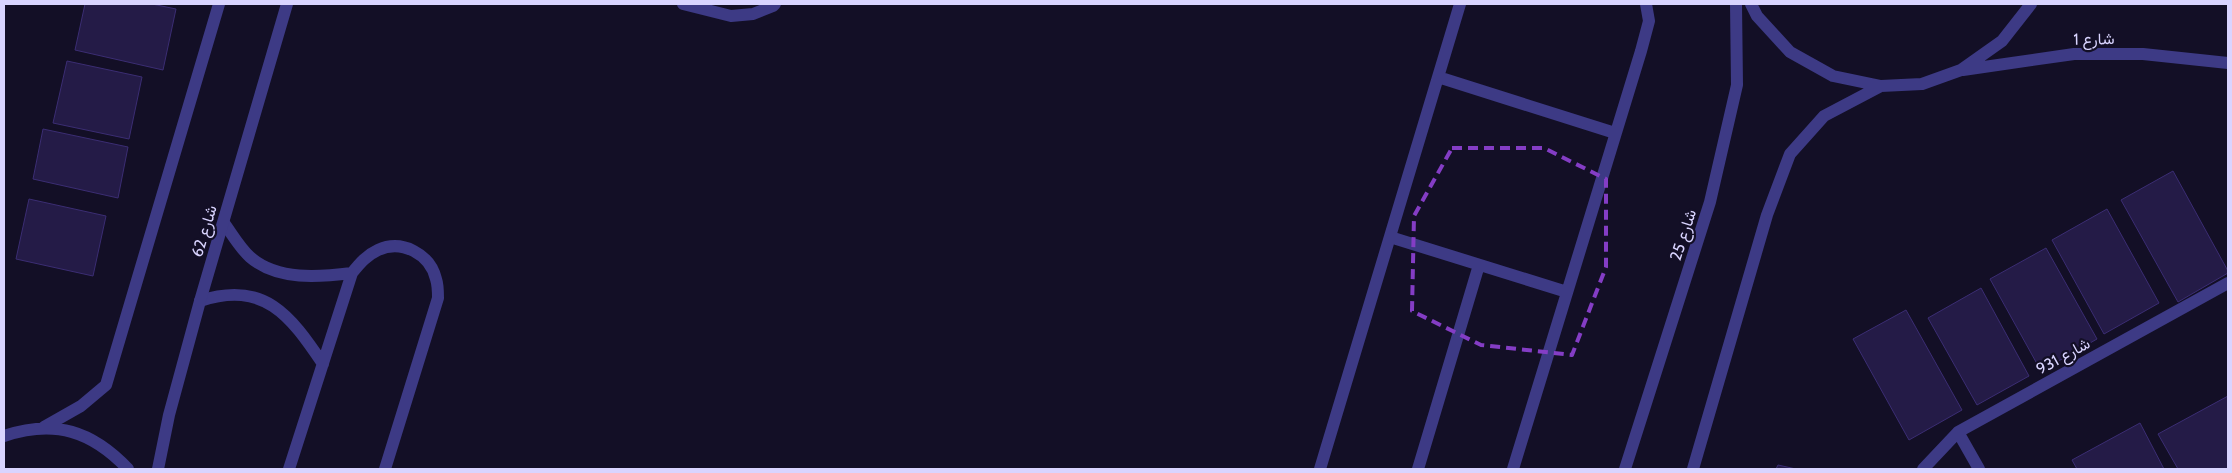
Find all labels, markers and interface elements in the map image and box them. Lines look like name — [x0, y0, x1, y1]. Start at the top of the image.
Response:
street label: شارع 1 — [2073, 29, 2115, 51]
street label: شارع 62 — [187, 203, 223, 260]
street label: شارع 25 — [1666, 207, 1702, 264]
street label: شارع 931 — [2033, 333, 2094, 380]

